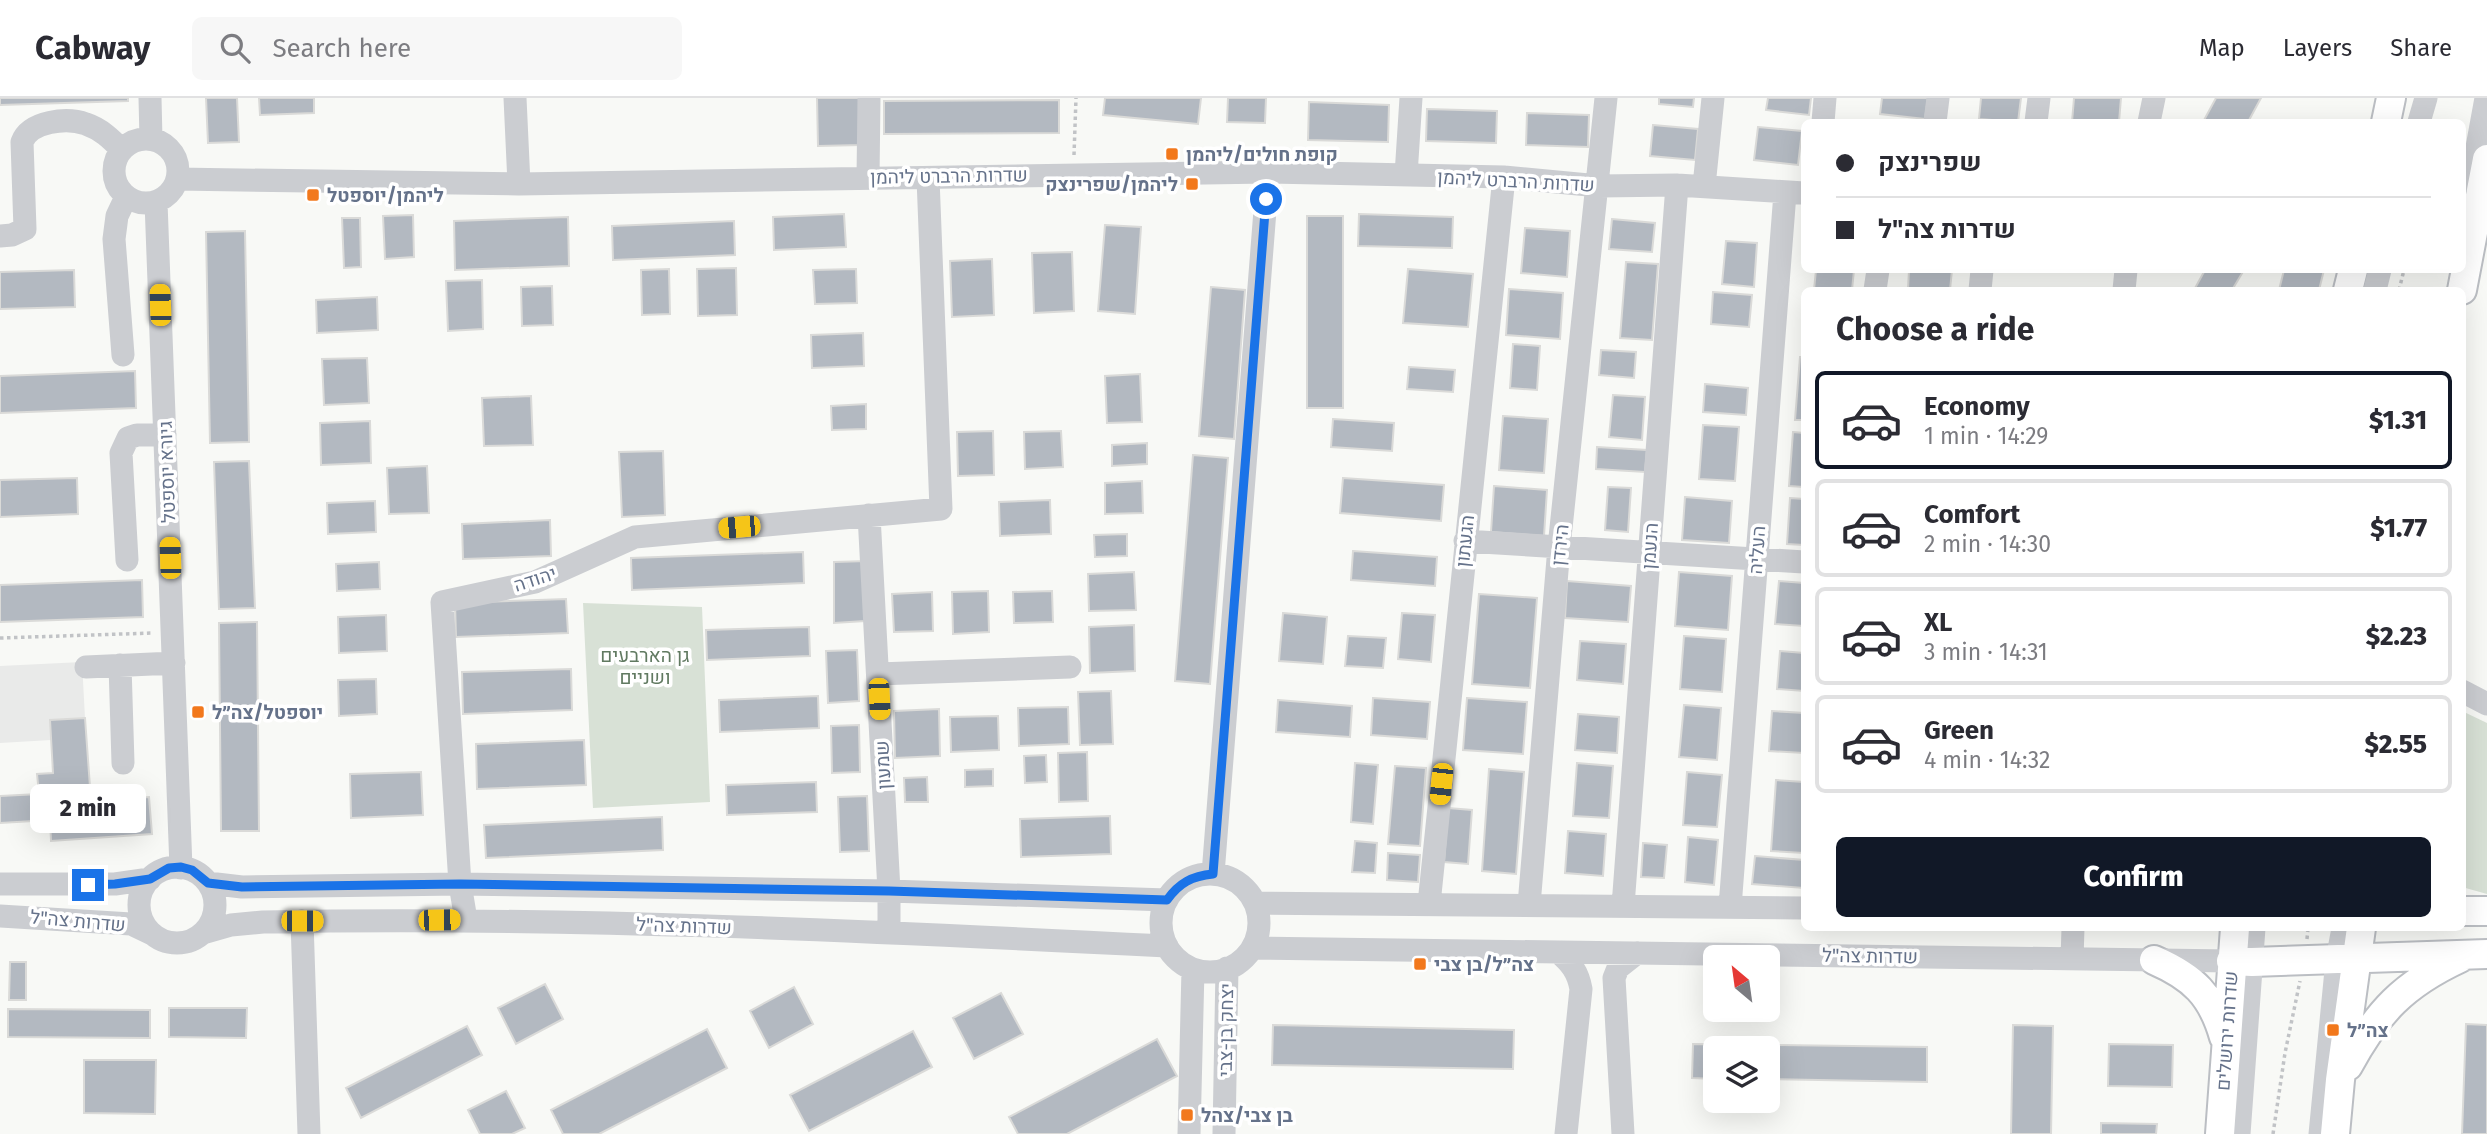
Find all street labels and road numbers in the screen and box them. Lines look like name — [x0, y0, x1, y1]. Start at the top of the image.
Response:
street label: שדרות הרברט ליהמן — [870, 163, 1028, 189]
street label: שדרות הרברט ליהמן — [1437, 165, 1595, 197]
street label: גיורא יוספטל — [154, 421, 180, 523]
street label: הגעתון — [1451, 514, 1479, 568]
street label: הנעמן — [1637, 522, 1663, 570]
street label: הירדן — [1546, 523, 1574, 567]
street label: העליה — [1744, 525, 1770, 575]
street label: יהודה — [511, 561, 559, 597]
street label: שמעון — [870, 740, 896, 790]
street label: שדרות צה"ל — [29, 905, 127, 937]
street label: שדרות צה"ל — [636, 913, 732, 939]
street label: שדרות צה"ל — [1822, 944, 1918, 968]
street label: שדרות ירושלים — [2211, 970, 2243, 1092]
street label: יצחק בן-צבי — [1214, 983, 1238, 1077]

